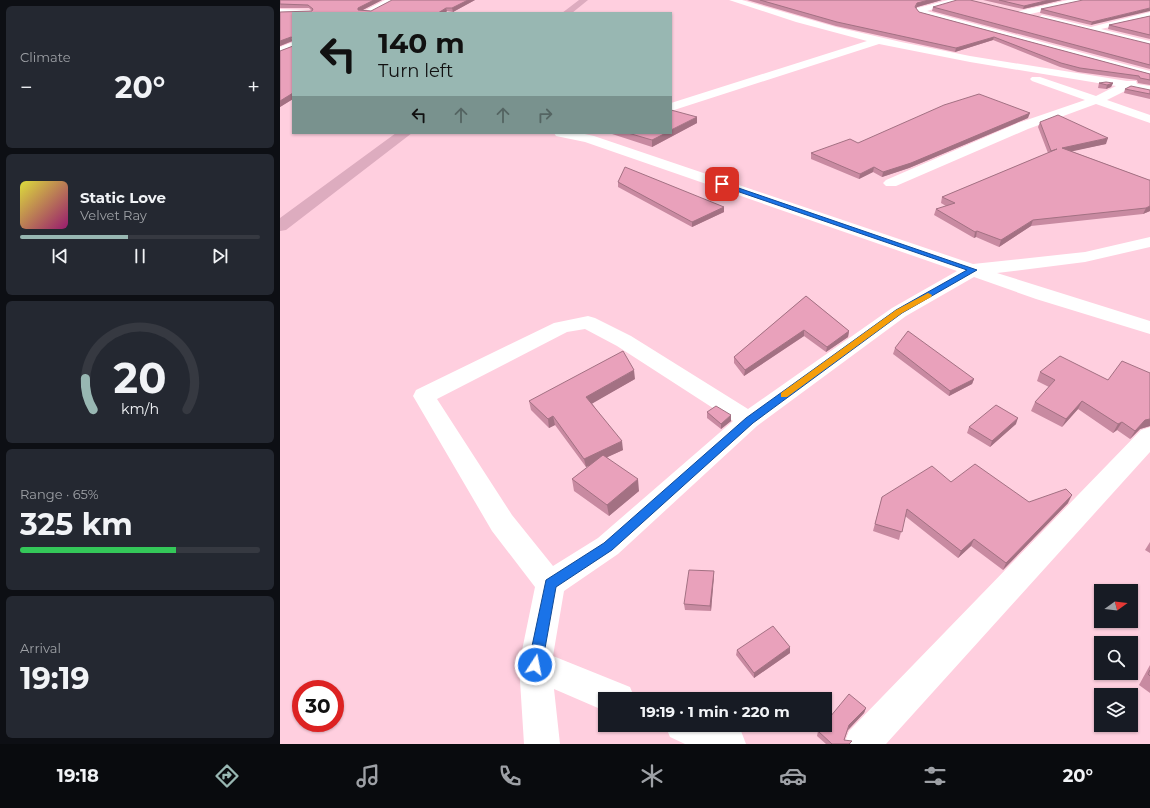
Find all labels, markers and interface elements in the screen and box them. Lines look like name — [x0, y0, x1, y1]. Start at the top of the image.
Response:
text: 140 m — [378, 26, 465, 60]
icon: left — [312, 28, 364, 80]
text: Climate — [20, 49, 71, 65]
text: Turn left — [378, 60, 453, 82]
text: 20° — [115, 69, 165, 106]
text: − — [20, 74, 33, 101]
text: + — [247, 74, 260, 101]
icon: left — [408, 104, 430, 126]
icon: ahead — [450, 104, 472, 126]
icon: ahead — [492, 104, 514, 126]
icon: right — [534, 104, 556, 126]
pin — [705, 167, 739, 201]
icon: arrive — [711, 173, 733, 195]
text: Static Love — [80, 188, 166, 207]
text: Velvet Ray — [80, 207, 147, 223]
icon: previous — [49, 245, 71, 267]
icon: pause — [129, 245, 151, 267]
icon: next — [209, 245, 231, 267]
text: 20 — [114, 353, 166, 403]
text: km/h — [121, 400, 159, 418]
text: Range · 65% — [20, 486, 99, 502]
text: 325 km — [20, 506, 133, 543]
north arrow — [1094, 584, 1138, 628]
map controls — [1094, 584, 1138, 732]
button: search — [1094, 636, 1138, 680]
text: Arrival — [20, 640, 61, 656]
position arrow — [514, 644, 556, 686]
text: 19:19 — [20, 660, 90, 697]
speed limit sign: 30 — [292, 680, 344, 732]
button: layers — [1094, 688, 1138, 732]
text: 19:19 · 1 min · 220 m — [640, 702, 790, 721]
icon: directions — [213, 762, 241, 790]
icon: music — [354, 762, 382, 790]
icon: phone — [496, 762, 524, 790]
icon: climate — [638, 762, 666, 790]
icon: car — [779, 762, 807, 790]
icon: filters — [921, 762, 949, 790]
text: 19:18 — [57, 765, 99, 787]
text: 20° — [1063, 765, 1093, 787]

